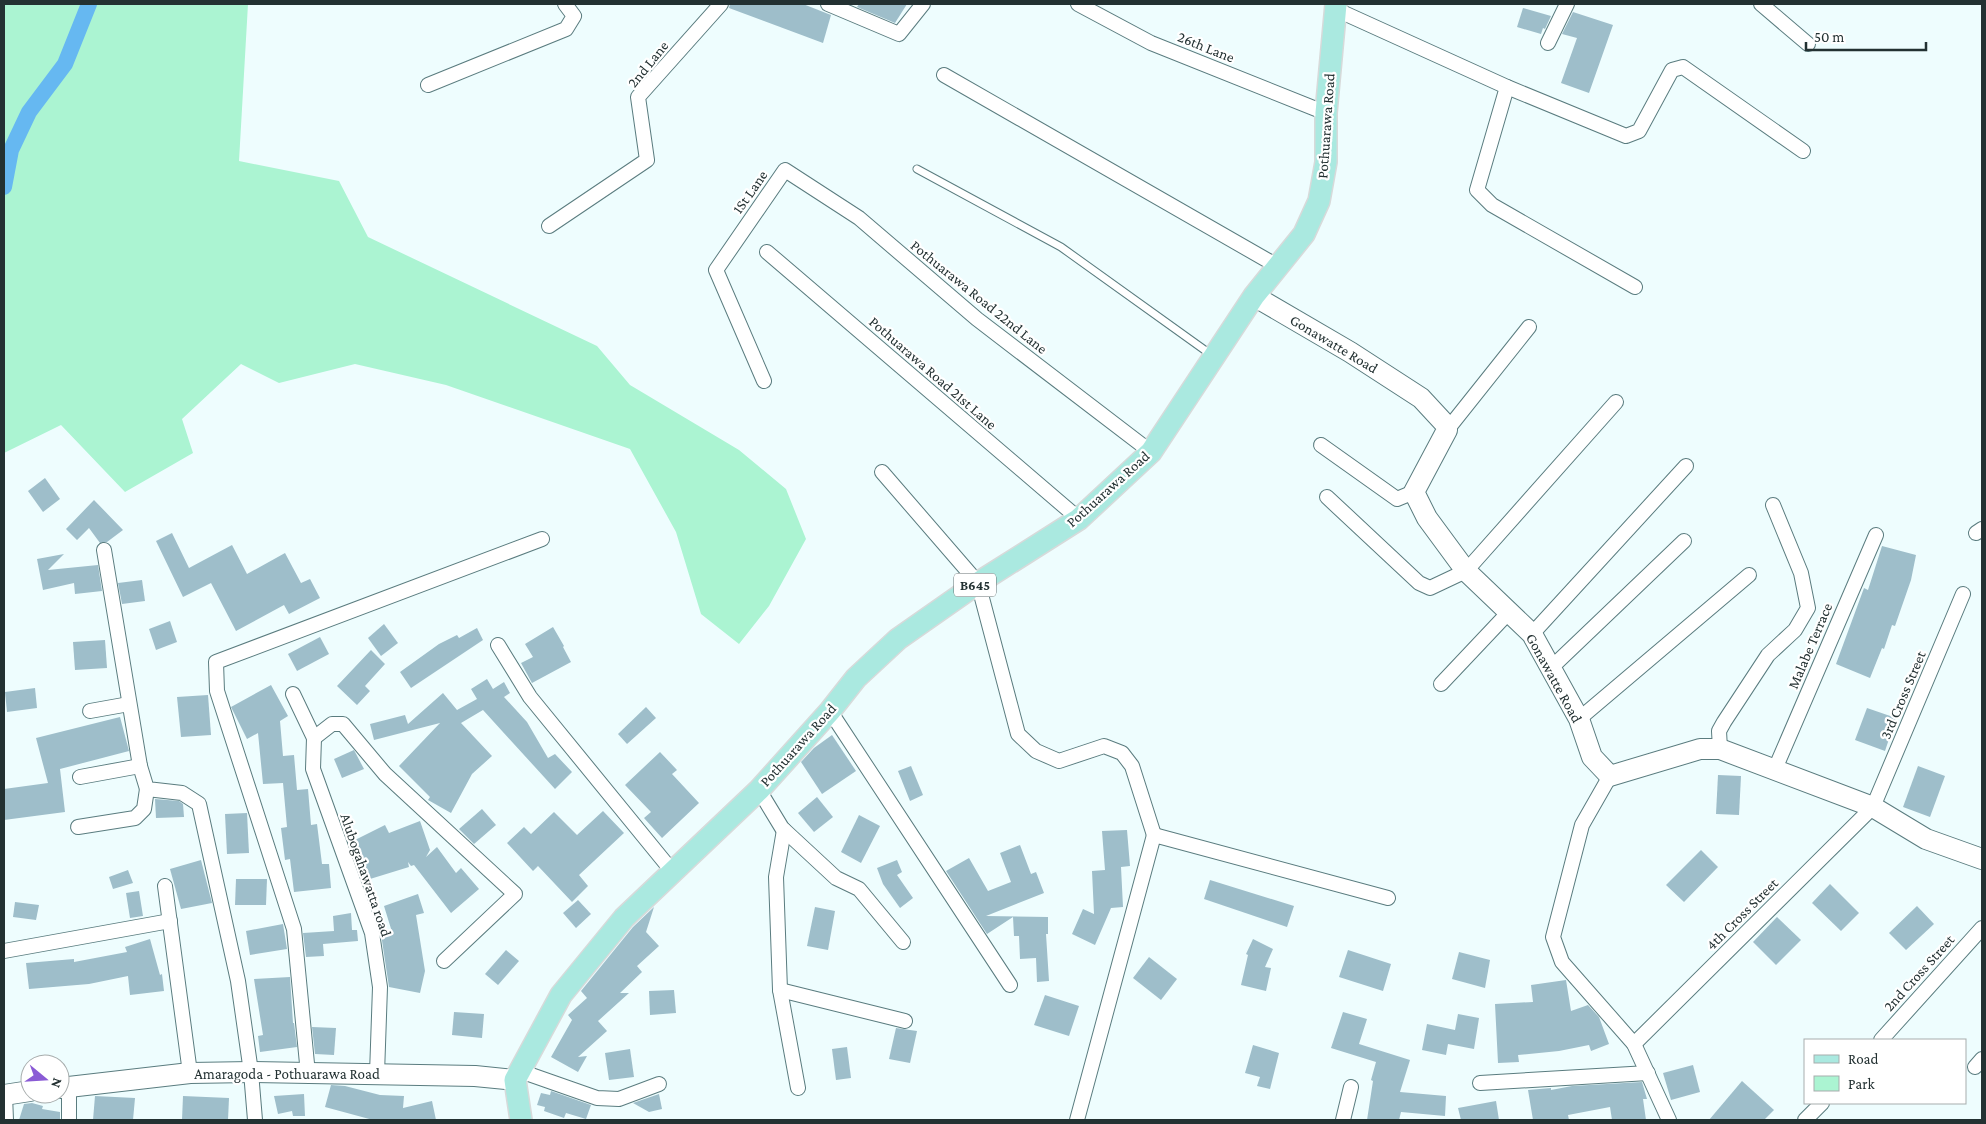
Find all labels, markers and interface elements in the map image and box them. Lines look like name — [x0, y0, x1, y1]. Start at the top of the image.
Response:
scale bar — [1806, 20, 1926, 52]
street label: 26th Lane — [1175, 28, 1237, 66]
text: 50 m — [1814, 29, 1844, 45]
street label: 2nd Lane — [624, 37, 672, 90]
street label: Pothuarawa Road — [1314, 73, 1338, 179]
street label: 1St Lane — [729, 167, 771, 217]
street label: Pothuarawa Road 22nd Lane — [908, 237, 1051, 357]
street label: Gonawatte Road — [1287, 312, 1381, 377]
street label: Pothuarawa Road 21st Lane — [866, 313, 1000, 433]
street label: Pothuarawa Road — [1063, 448, 1153, 530]
road number: B645 — [954, 574, 996, 596]
street label: Malabe Terrace — [1785, 600, 1835, 691]
street label: Gonawatte Road — [1523, 631, 1585, 725]
street label: 3rd Cross Street — [1877, 648, 1929, 741]
street label: Pothuarawa Road — [757, 700, 839, 790]
street label: Alubogahawatta road — [336, 811, 395, 939]
street label: 4th Cross Street — [1703, 874, 1782, 953]
street label: 2nd Cross Street — [1881, 931, 1958, 1014]
legend — [1804, 1039, 1966, 1104]
text: Road — [1848, 1051, 1879, 1067]
north arrow — [20, 1054, 70, 1104]
street label: Amaragoda - Pothuarawa Road — [194, 1066, 380, 1083]
text: N — [48, 1076, 66, 1090]
text: Park — [1848, 1076, 1875, 1092]

